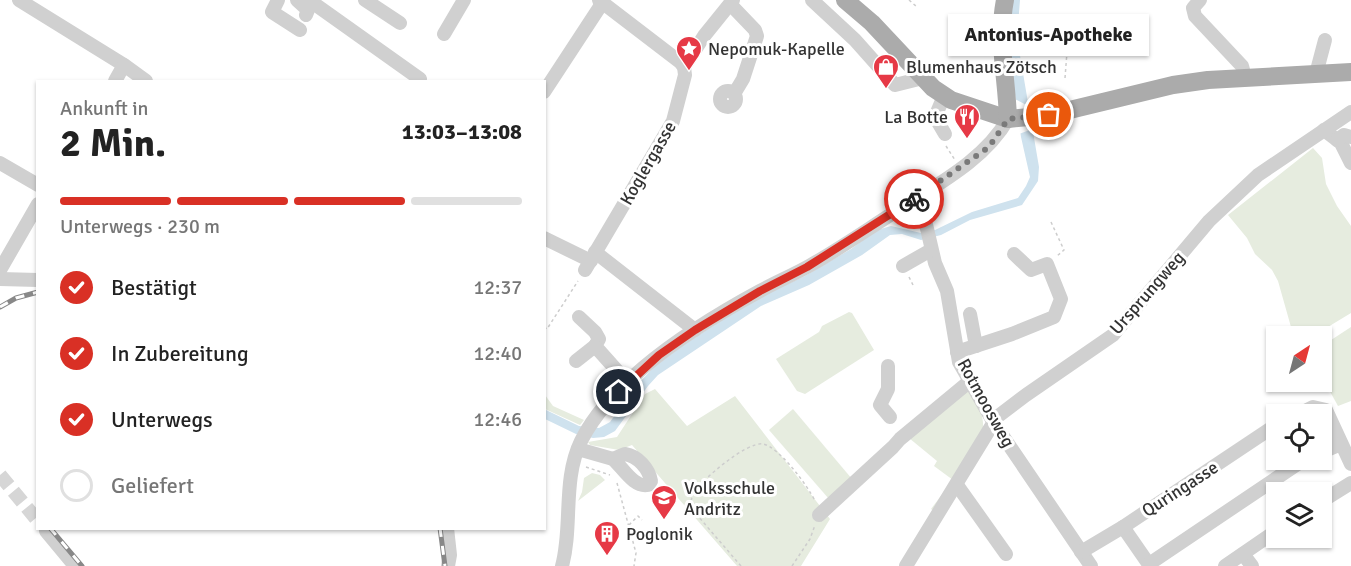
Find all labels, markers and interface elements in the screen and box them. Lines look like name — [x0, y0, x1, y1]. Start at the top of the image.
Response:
callout: Antonius-Apotheke — [948, 13, 1150, 55]
text: Antonius-Apotheke — [964, 22, 1133, 47]
place icon: Nepomuk-Kapelle — [674, 34, 704, 72]
place label: Nepomuk-Kapelle — [708, 38, 845, 60]
shop icon: Blumenhaus Zötsch — [871, 52, 901, 90]
place label: Blumenhaus Zötsch — [906, 56, 1057, 78]
pin — [1023, 89, 1074, 140]
text: Ankunft in — [60, 96, 148, 121]
icon: bag — [1032, 98, 1065, 131]
restaurant icon: La Botte — [952, 102, 982, 140]
place label: La Botte — [884, 106, 948, 128]
street label: Koglergasse — [615, 117, 681, 209]
text: 13:03–13:08 — [402, 118, 522, 145]
text: 2 Min. — [60, 119, 166, 167]
courier — [884, 169, 944, 229]
icon: bike — [898, 183, 931, 216]
text: Unterwegs · 230 m — [60, 214, 220, 239]
street label: Ursprungweg — [1105, 247, 1189, 339]
icon: check — [60, 271, 93, 304]
text: Bestätigt — [111, 274, 197, 301]
text: 12:37 — [473, 275, 522, 300]
north arrow — [1266, 326, 1332, 392]
map controls — [1266, 326, 1332, 548]
icon: check — [60, 337, 93, 370]
text: In Zubereitung — [111, 340, 249, 367]
text: 12:40 — [473, 341, 522, 366]
street label: Rotmoosweg — [953, 355, 1019, 451]
pin — [593, 366, 644, 417]
icon: home — [602, 375, 635, 408]
icon: check — [60, 403, 93, 436]
button: locate — [1266, 404, 1332, 470]
text: Unterwegs — [111, 406, 213, 433]
text: 12:46 — [473, 407, 522, 432]
street label: Quringasse — [1138, 456, 1222, 522]
text: Geliefert — [111, 472, 194, 499]
place label: Volksschule Andritz — [684, 477, 775, 520]
button: layers — [1266, 482, 1332, 548]
school or university icon: Volksschule Andritz — [649, 483, 679, 521]
building icon: Poglonik — [592, 519, 622, 557]
place label: Poglonik — [626, 523, 693, 545]

